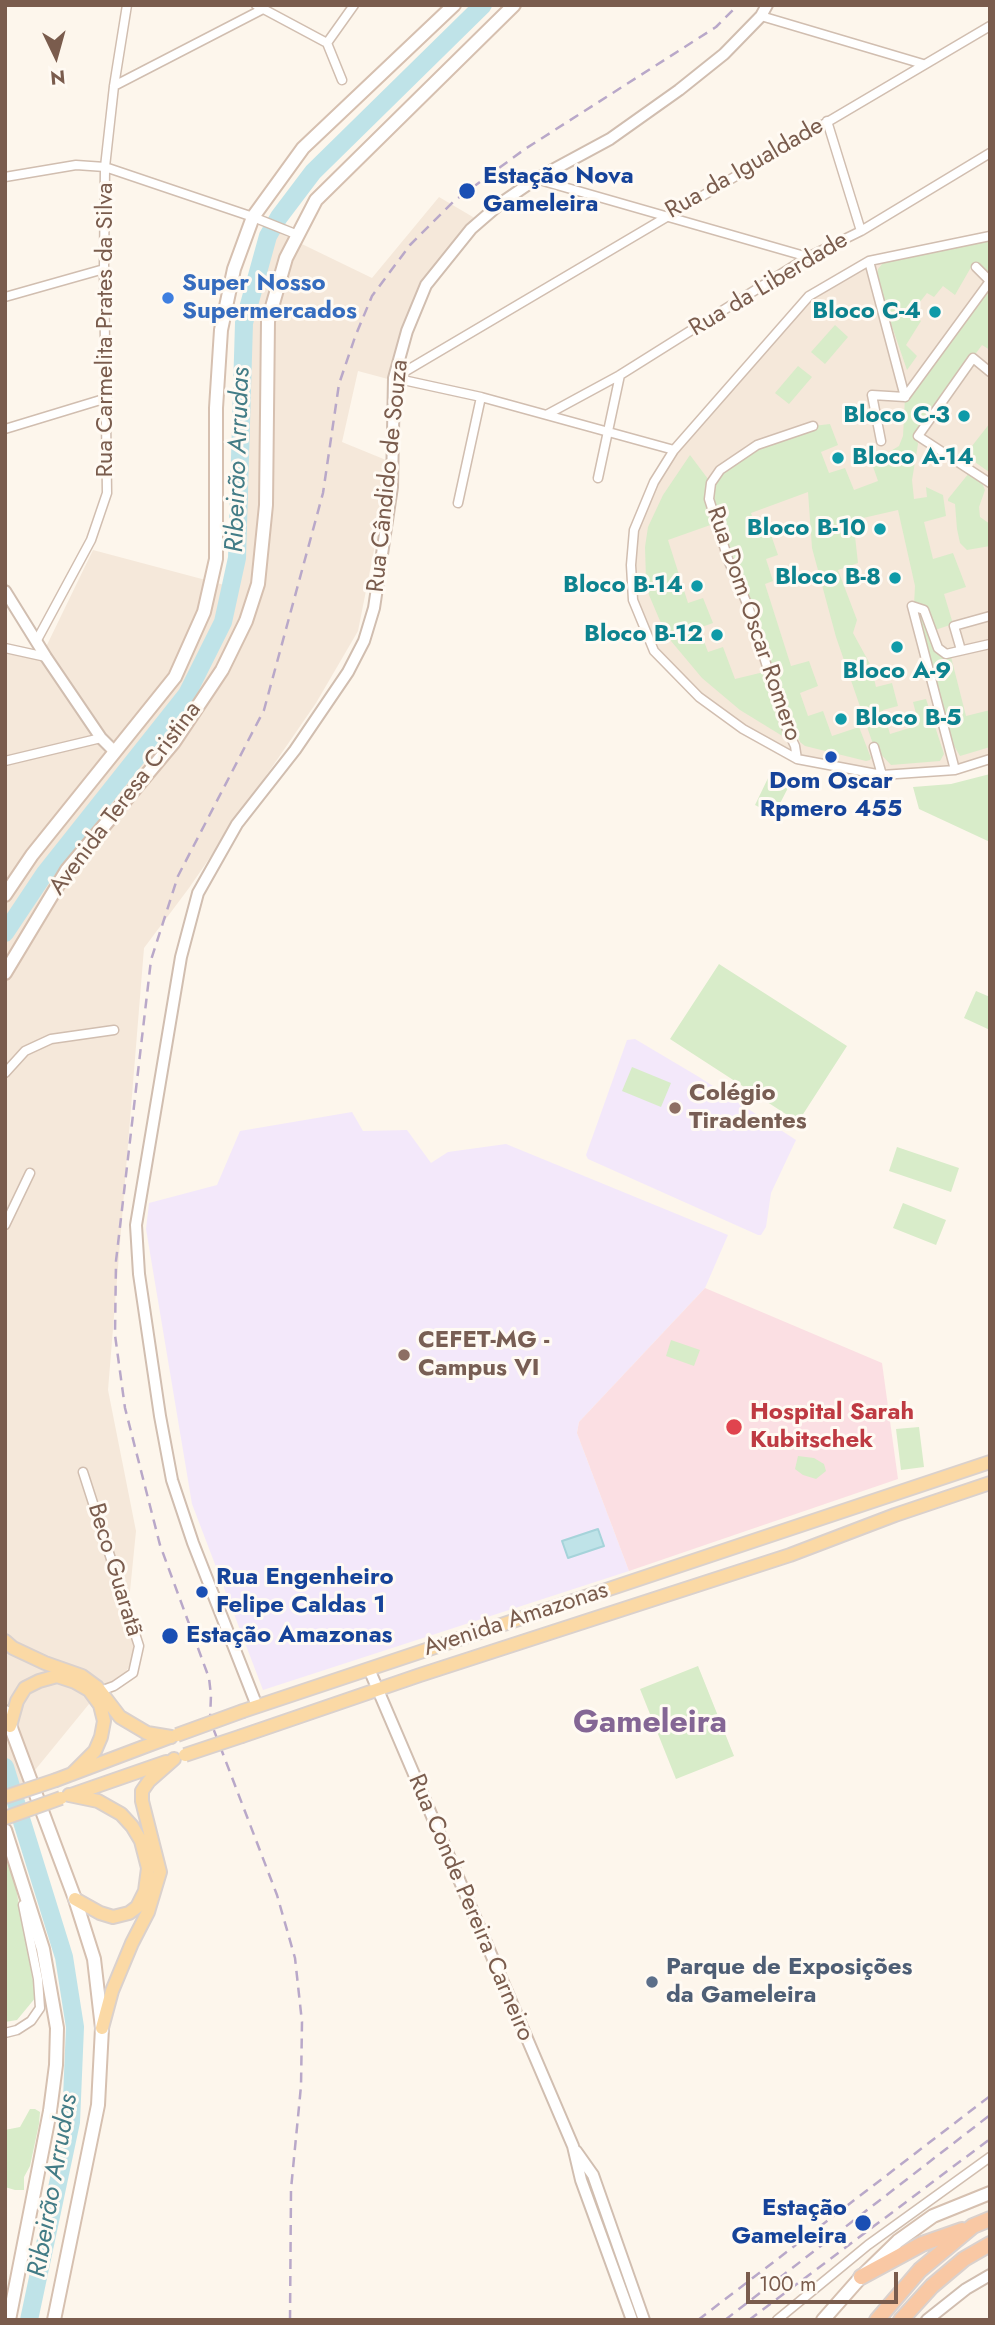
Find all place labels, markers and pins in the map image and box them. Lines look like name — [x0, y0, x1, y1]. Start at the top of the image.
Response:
place label: Estação Nova Gameleira — [483, 163, 634, 219]
marker: Estação Nova Gameleira — [457, 181, 477, 201]
place label: Super Nosso Supermercados — [182, 270, 357, 326]
marker: Super Nosso Supermercados — [160, 290, 176, 306]
place label: Bloco C-4 — [812, 298, 921, 326]
marker: Bloco C-4 — [927, 304, 943, 320]
place label: Bloco C-3 — [843, 402, 950, 430]
marker: Bloco C-3 — [956, 408, 972, 424]
place label: Bloco A-14 — [852, 444, 974, 472]
marker: Bloco A-14 — [830, 450, 846, 466]
place label: Bloco B-10 — [747, 515, 866, 543]
marker: Bloco B-10 — [872, 521, 888, 537]
place label: Bloco B-8 — [775, 564, 881, 592]
marker: Bloco B-8 — [887, 570, 903, 586]
place label: Bloco B-14 — [563, 572, 683, 600]
marker: Bloco B-14 — [689, 578, 705, 594]
place label: Bloco B-12 — [584, 621, 703, 649]
marker: Bloco B-12 — [709, 627, 725, 643]
marker: Bloco A-9 — [889, 639, 905, 655]
place label: Bloco A-9 — [843, 658, 951, 686]
place label: Bloco B-5 — [855, 705, 962, 733]
marker: Bloco B-5 — [833, 711, 849, 727]
marker: Dom Oscar Rpmero 455 — [823, 749, 839, 765]
place label: Dom Oscar Rpmero 455 — [760, 768, 902, 824]
place label: Colégio Tiradentes — [689, 1080, 807, 1136]
marker: Colégio Tiradentes — [667, 1100, 683, 1116]
place label: CEFET-MG - Campus VI — [418, 1327, 549, 1383]
marker: CEFET-MG - Campus VI — [396, 1347, 412, 1363]
place label: Hospital Sarah Kubitschek — [750, 1399, 914, 1455]
marker: Hospital Sarah Kubitschek — [724, 1417, 744, 1437]
place label: Rua Engenheiro Felipe Caldas 1 — [216, 1564, 394, 1620]
marker: Rua Engenheiro Felipe Caldas 1 — [194, 1584, 210, 1600]
place label: Estação Amazonas — [186, 1622, 393, 1650]
marker: Estação Amazonas — [160, 1626, 180, 1646]
place label: Parque de Exposições da Gameleira — [666, 1954, 912, 2010]
marker: Parque de Exposições da Gameleira — [644, 1974, 660, 1990]
place label: Estação Gameleira — [731, 2195, 847, 2251]
marker: Estação Gameleira — [853, 2213, 873, 2233]

